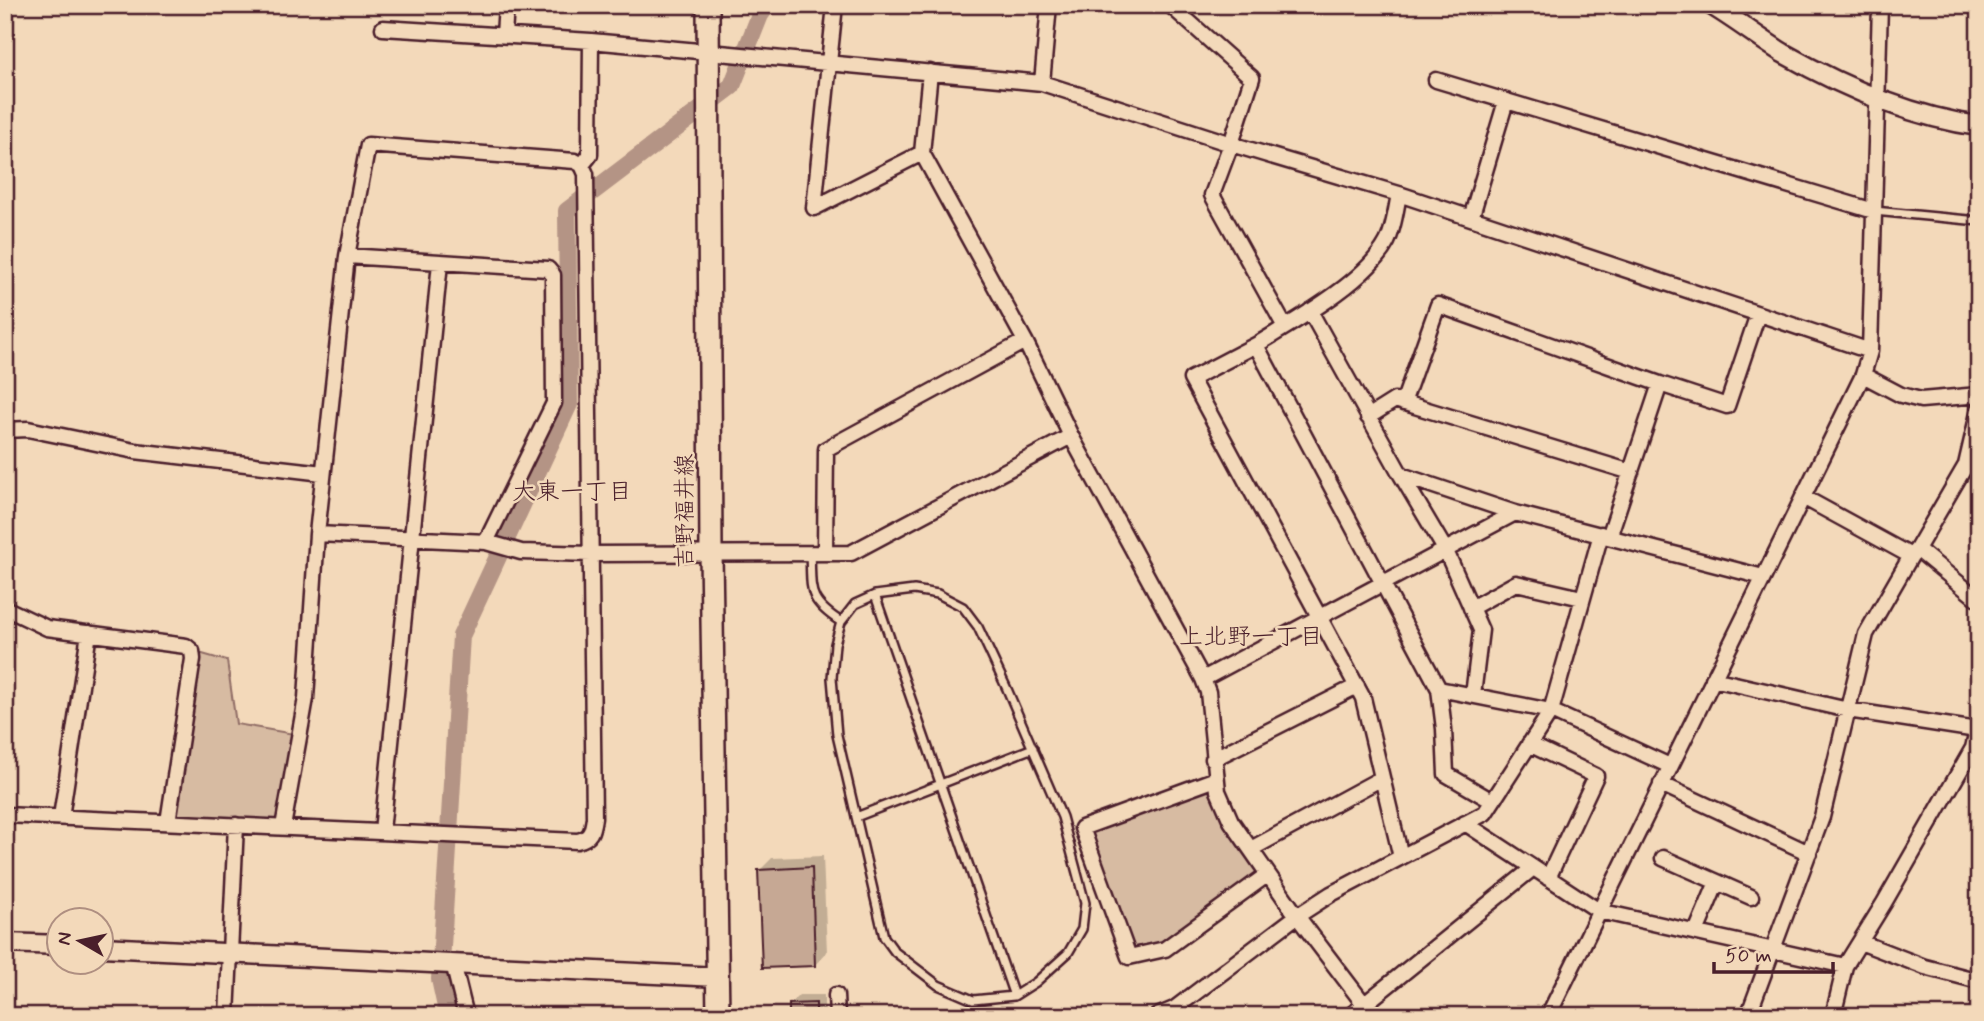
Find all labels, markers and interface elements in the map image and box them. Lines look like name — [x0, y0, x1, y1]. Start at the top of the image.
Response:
street label: 吉野福井線 — [671, 454, 701, 569]
district label: 大東一丁目 — [512, 477, 632, 508]
district label: 上北野一丁目 — [1179, 622, 1323, 653]
north arrow — [46, 906, 116, 976]
text: N — [51, 930, 78, 947]
scale bar — [1714, 930, 1834, 974]
text: 50 m — [1725, 942, 1772, 970]

